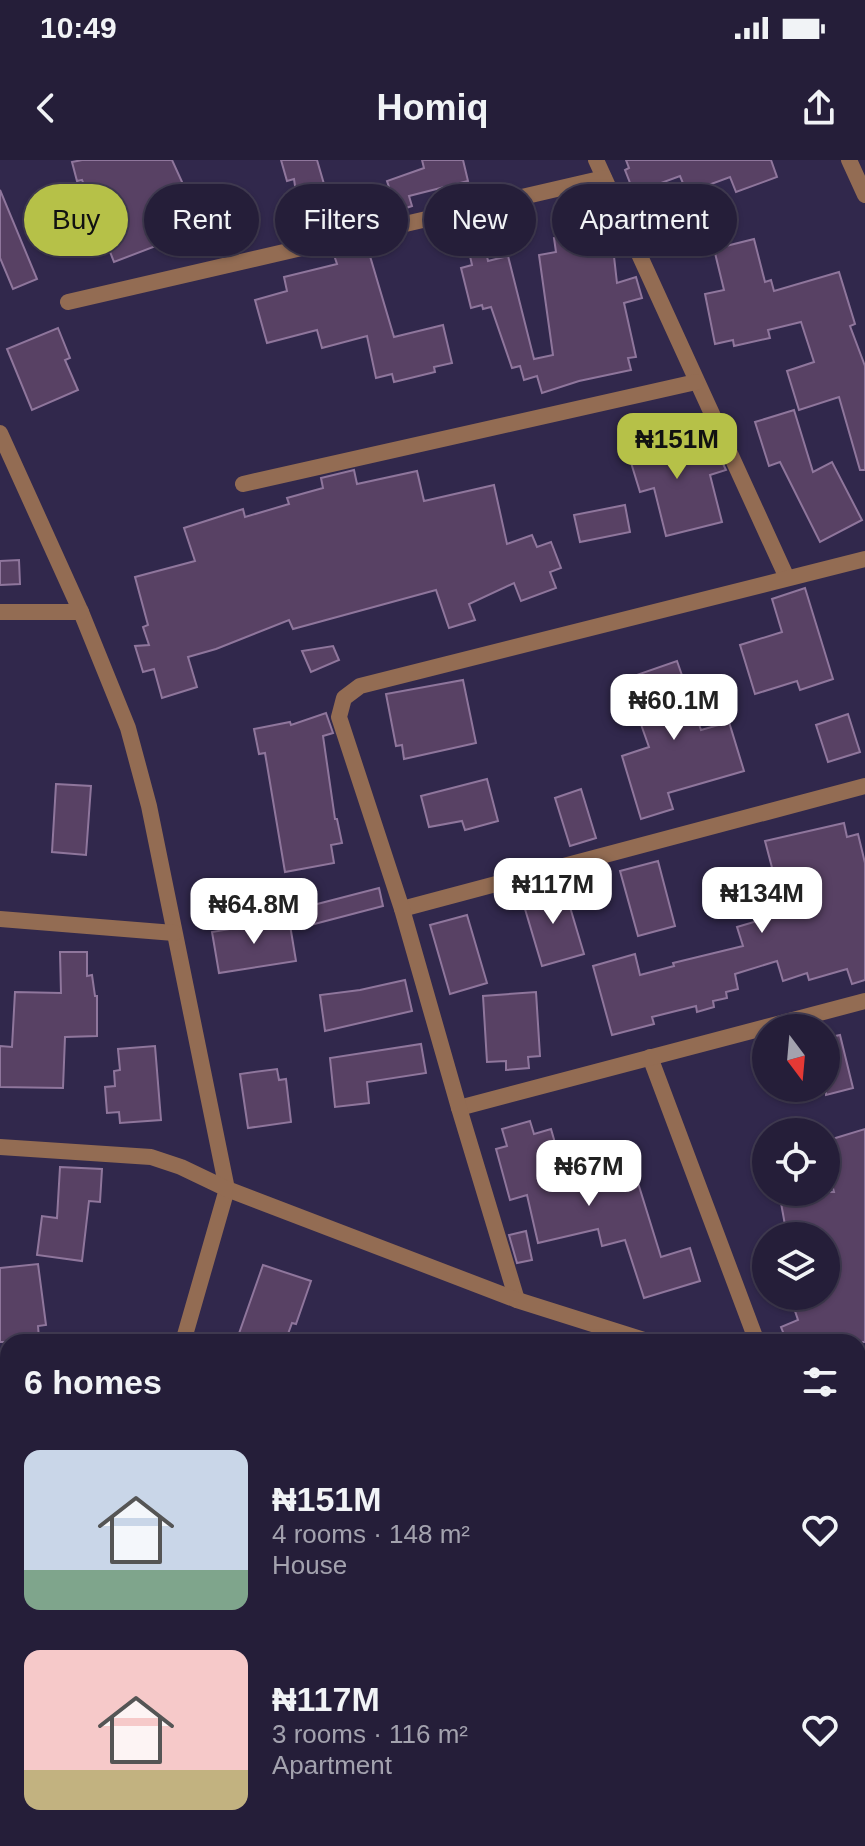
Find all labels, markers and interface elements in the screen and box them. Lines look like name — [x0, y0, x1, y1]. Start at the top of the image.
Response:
text: 10:49 — [40, 11, 117, 44]
icon: back — [24, 86, 68, 130]
icon: share — [797, 86, 841, 130]
text: Homiq — [377, 87, 489, 128]
chip: Buy — [24, 184, 128, 256]
chip: Rent — [144, 184, 259, 256]
chip: Filters — [275, 184, 408, 256]
chip: New — [424, 184, 536, 256]
chip: Apartment — [552, 184, 737, 256]
pin: ₦151M — [621, 413, 733, 481]
text: ₦151M — [635, 424, 719, 454]
pin: ₦60.1M — [609, 674, 739, 742]
text: ₦60.1M — [628, 685, 720, 715]
pin: ₦117M — [497, 858, 609, 926]
pin: ₦134M — [706, 867, 818, 935]
text: ₦117M — [512, 869, 594, 899]
pin: ₦64.8M — [189, 878, 319, 946]
text: ₦134M — [720, 878, 804, 908]
text: ₦64.8M — [208, 889, 300, 919]
north arrow — [752, 1014, 840, 1102]
map controls — [752, 1014, 840, 1310]
button: locate — [752, 1118, 840, 1206]
pin: ₦67M — [542, 1140, 636, 1208]
text: ₦67M — [554, 1151, 624, 1181]
button: layers — [752, 1222, 840, 1310]
icon: filters — [798, 1360, 842, 1404]
text: 6 homes — [24, 1363, 162, 1401]
text: ₦151M — [272, 1480, 382, 1518]
icon: home — [88, 1482, 184, 1578]
icon: heart — [798, 1508, 842, 1552]
text: 4 rooms · 148 m² — [272, 1519, 470, 1549]
text: House — [272, 1550, 347, 1580]
text: ₦117M — [272, 1680, 380, 1718]
icon: home — [88, 1682, 184, 1778]
icon: heart — [798, 1708, 842, 1752]
text: 3 rooms · 116 m² — [272, 1719, 468, 1749]
text: Apartment — [272, 1750, 392, 1780]

